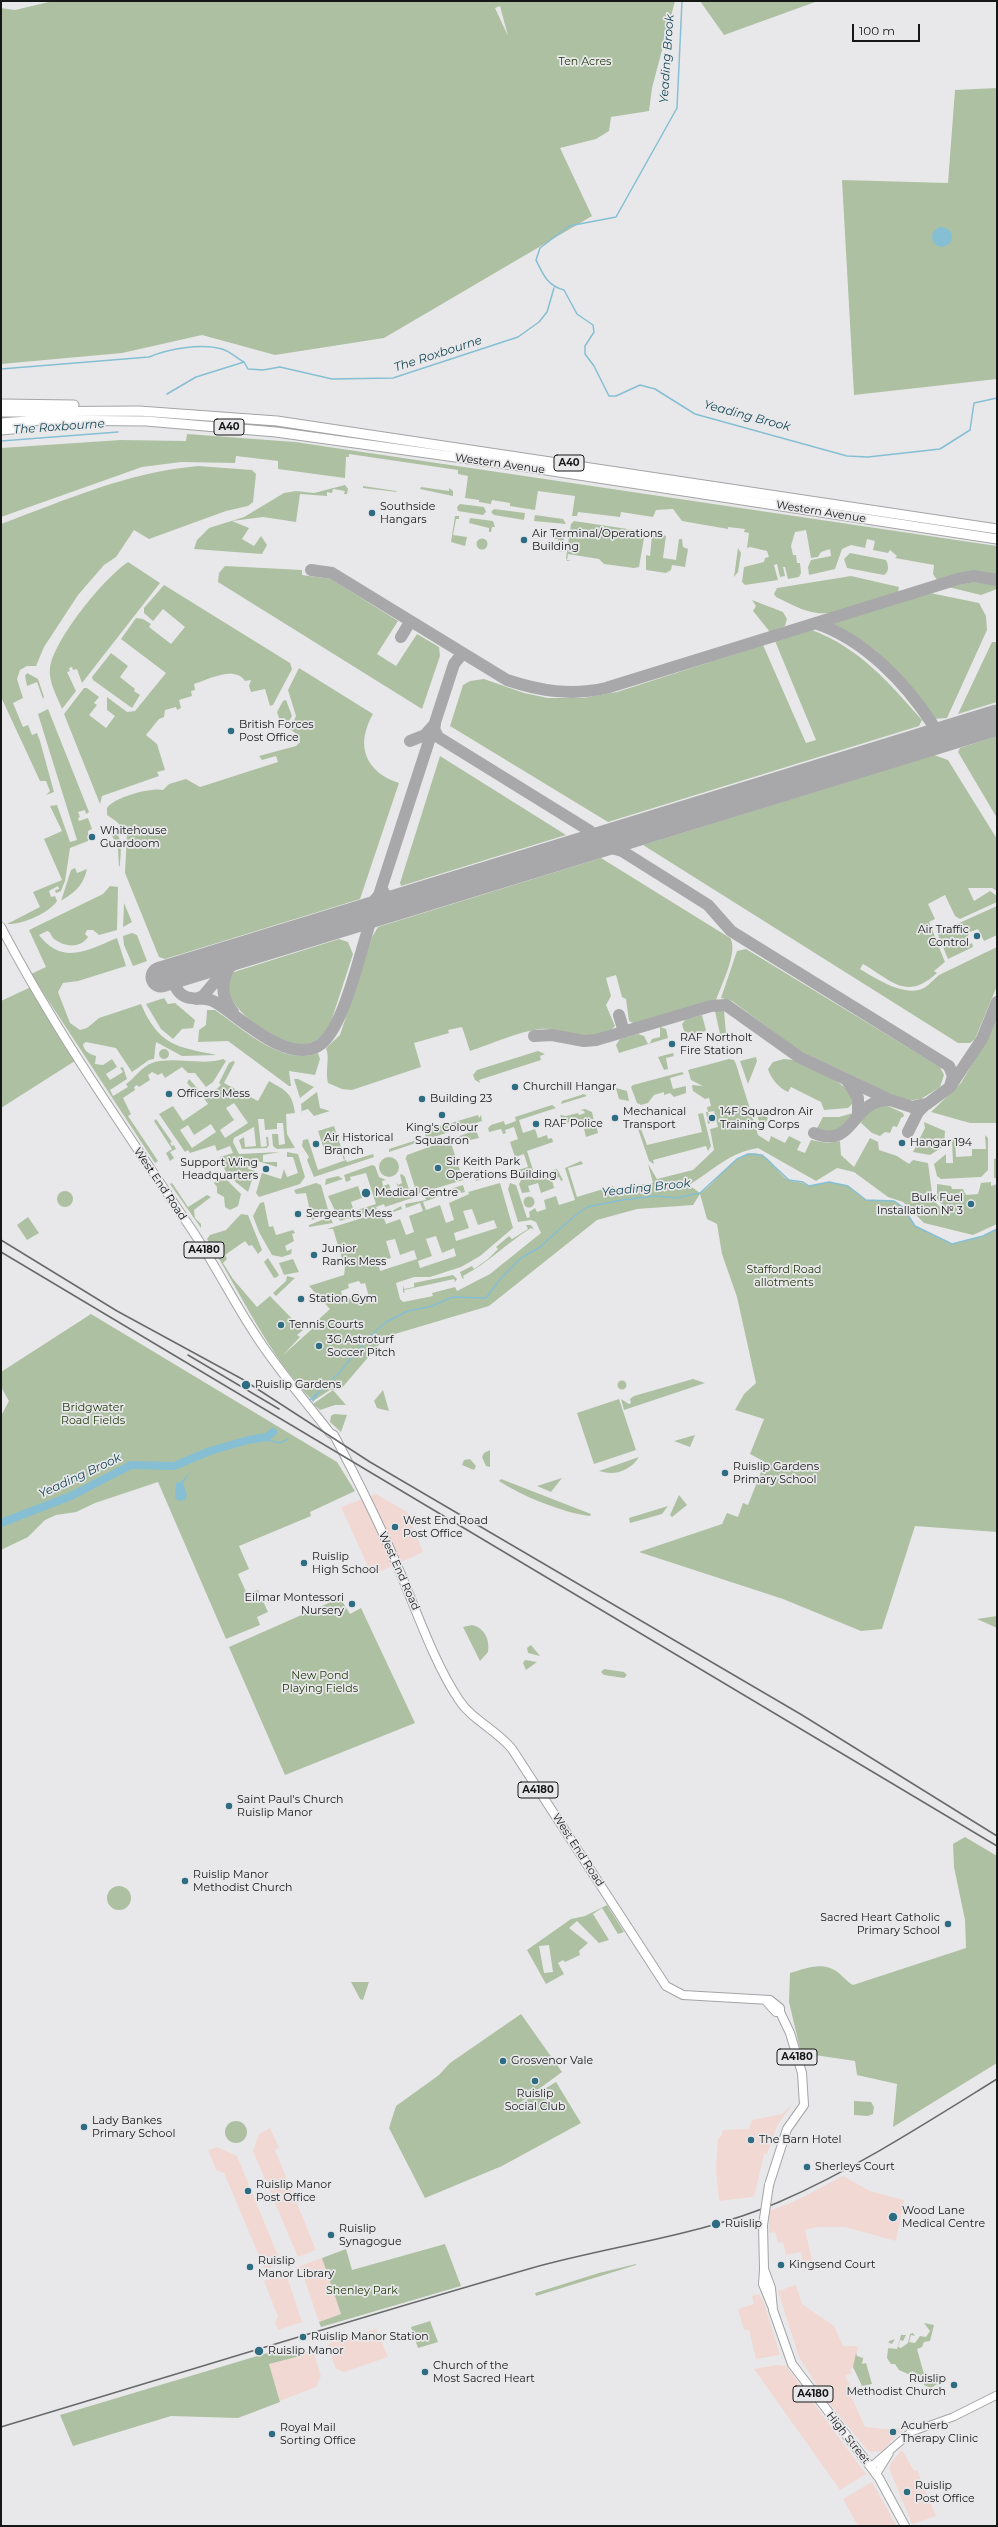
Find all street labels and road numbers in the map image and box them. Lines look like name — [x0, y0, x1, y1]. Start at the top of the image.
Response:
road number: A40 — [214, 419, 244, 435]
street label: Western Avenue — [454, 451, 546, 477]
road number: A40 — [554, 455, 584, 471]
street label: Western Avenue — [775, 498, 867, 526]
street label: West End Road — [131, 1145, 189, 1223]
road number: A4180 — [184, 1242, 224, 1258]
street label: West End Road — [376, 1530, 422, 1612]
road number: A4180 — [518, 1782, 558, 1798]
street label: West End Road — [549, 1811, 607, 1889]
road number: A4180 — [777, 2049, 817, 2065]
road number: A4180 — [793, 2386, 833, 2402]
street label: High Street — [823, 2409, 873, 2467]

